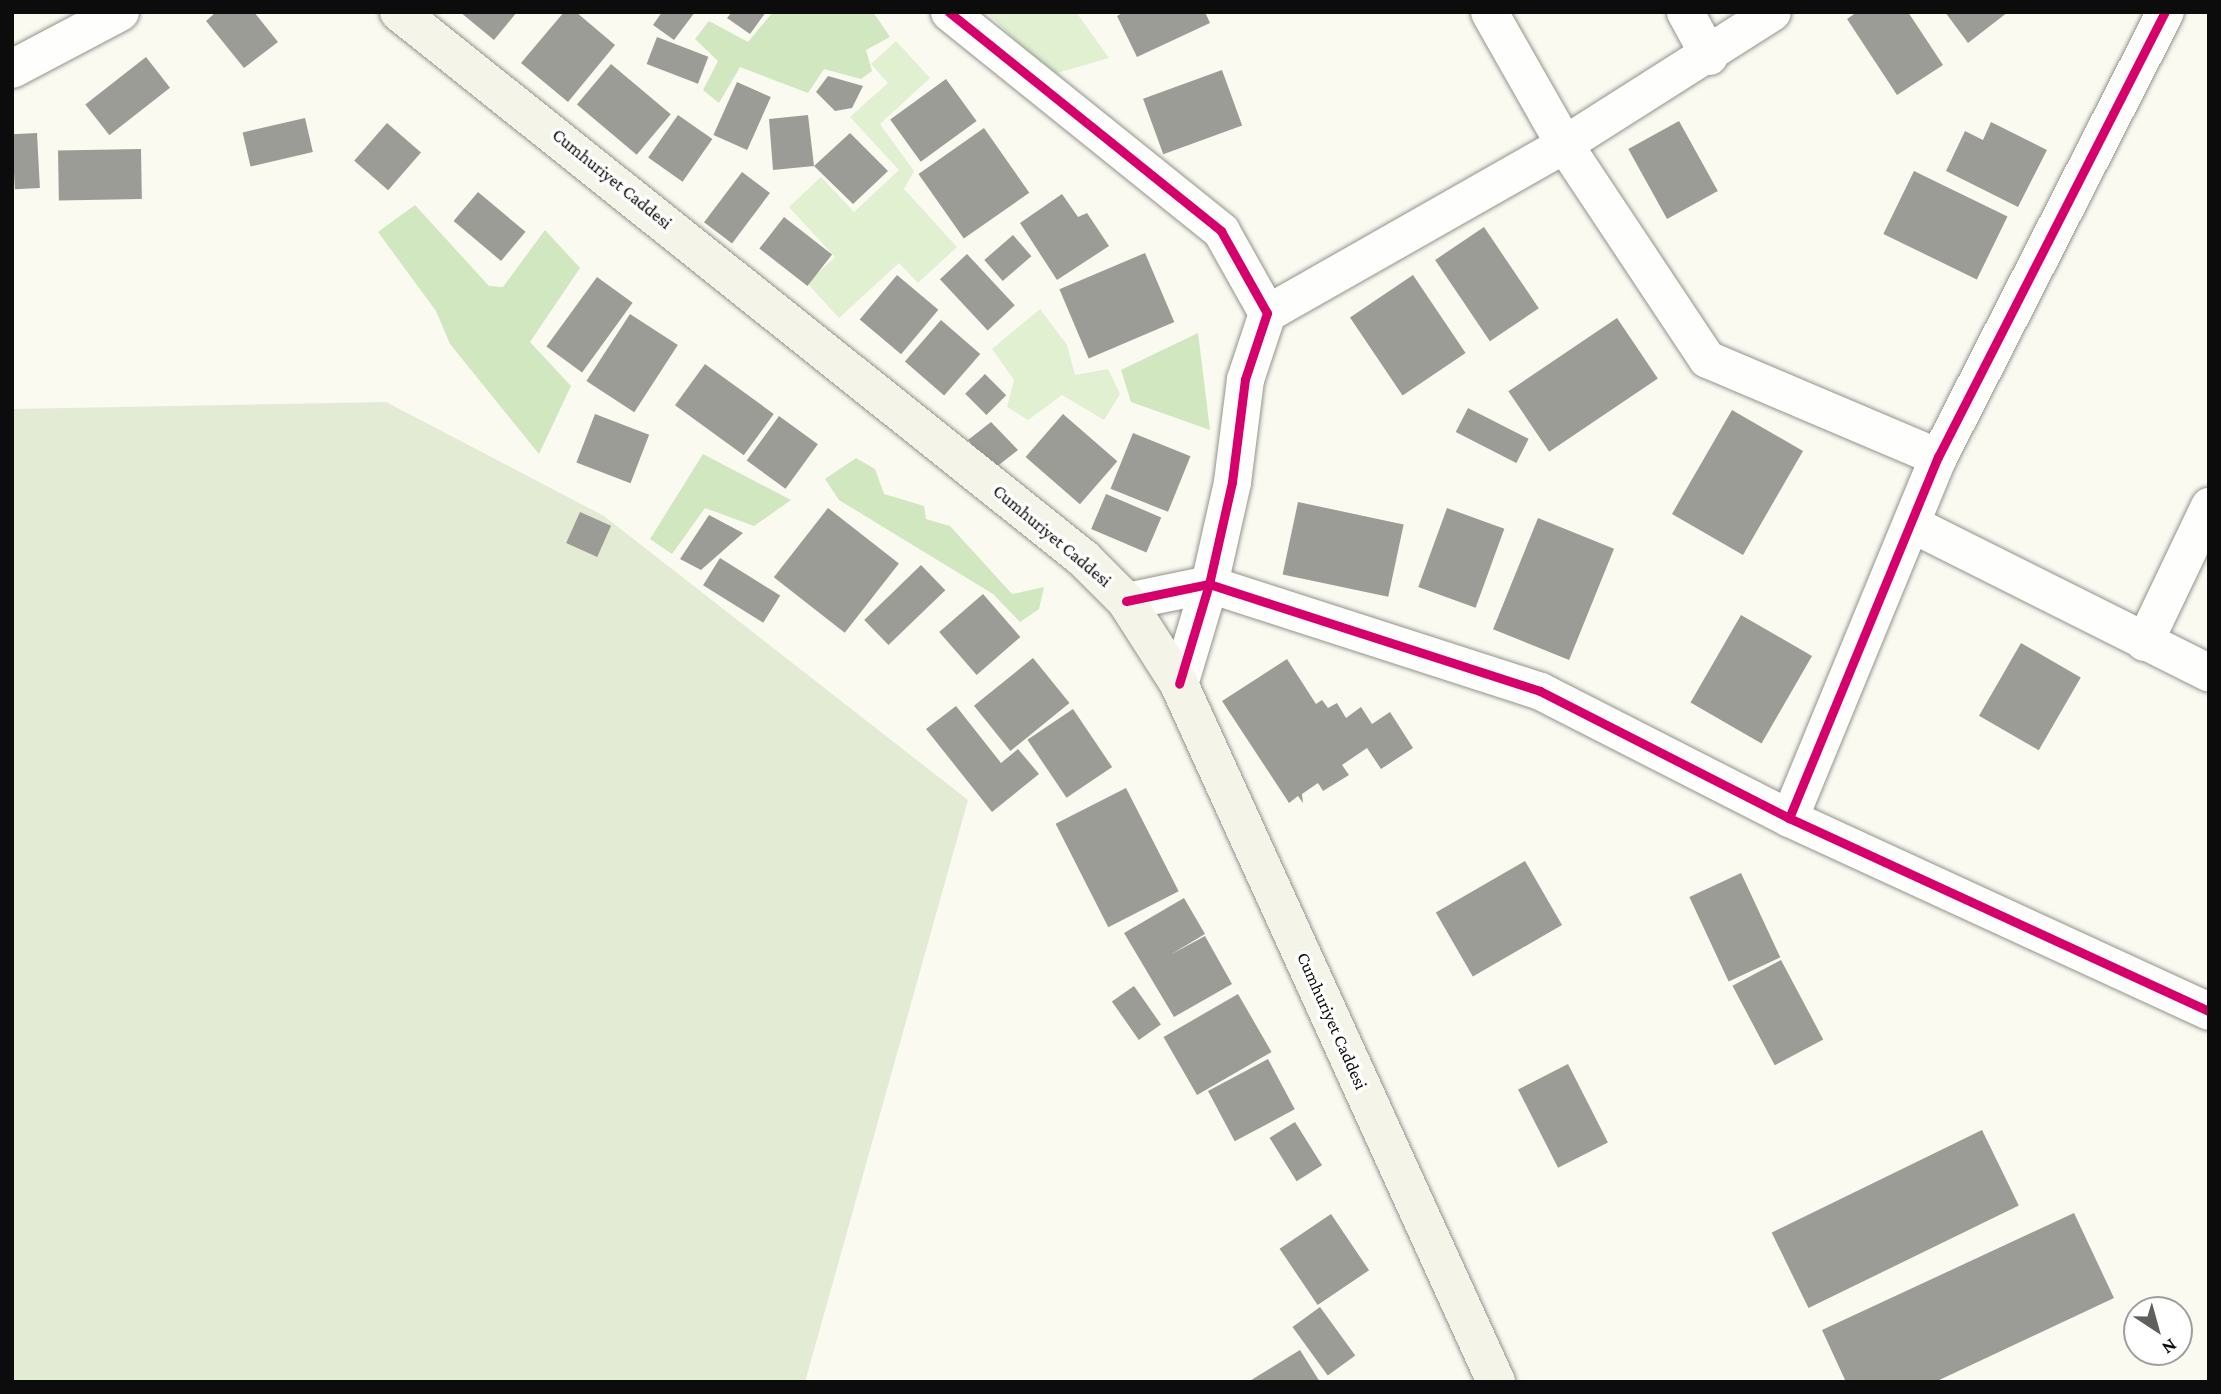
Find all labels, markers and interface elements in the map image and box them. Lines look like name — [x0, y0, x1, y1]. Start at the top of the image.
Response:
street label: Cumhuriyet Caddesi — [548, 124, 676, 234]
street label: Cumhuriyet Caddesi — [988, 480, 1116, 592]
street label: Cumhuriyet Caddesi — [1292, 949, 1372, 1093]
north arrow — [2123, 1296, 2193, 1366]
text: N — [2158, 1334, 2181, 1359]

